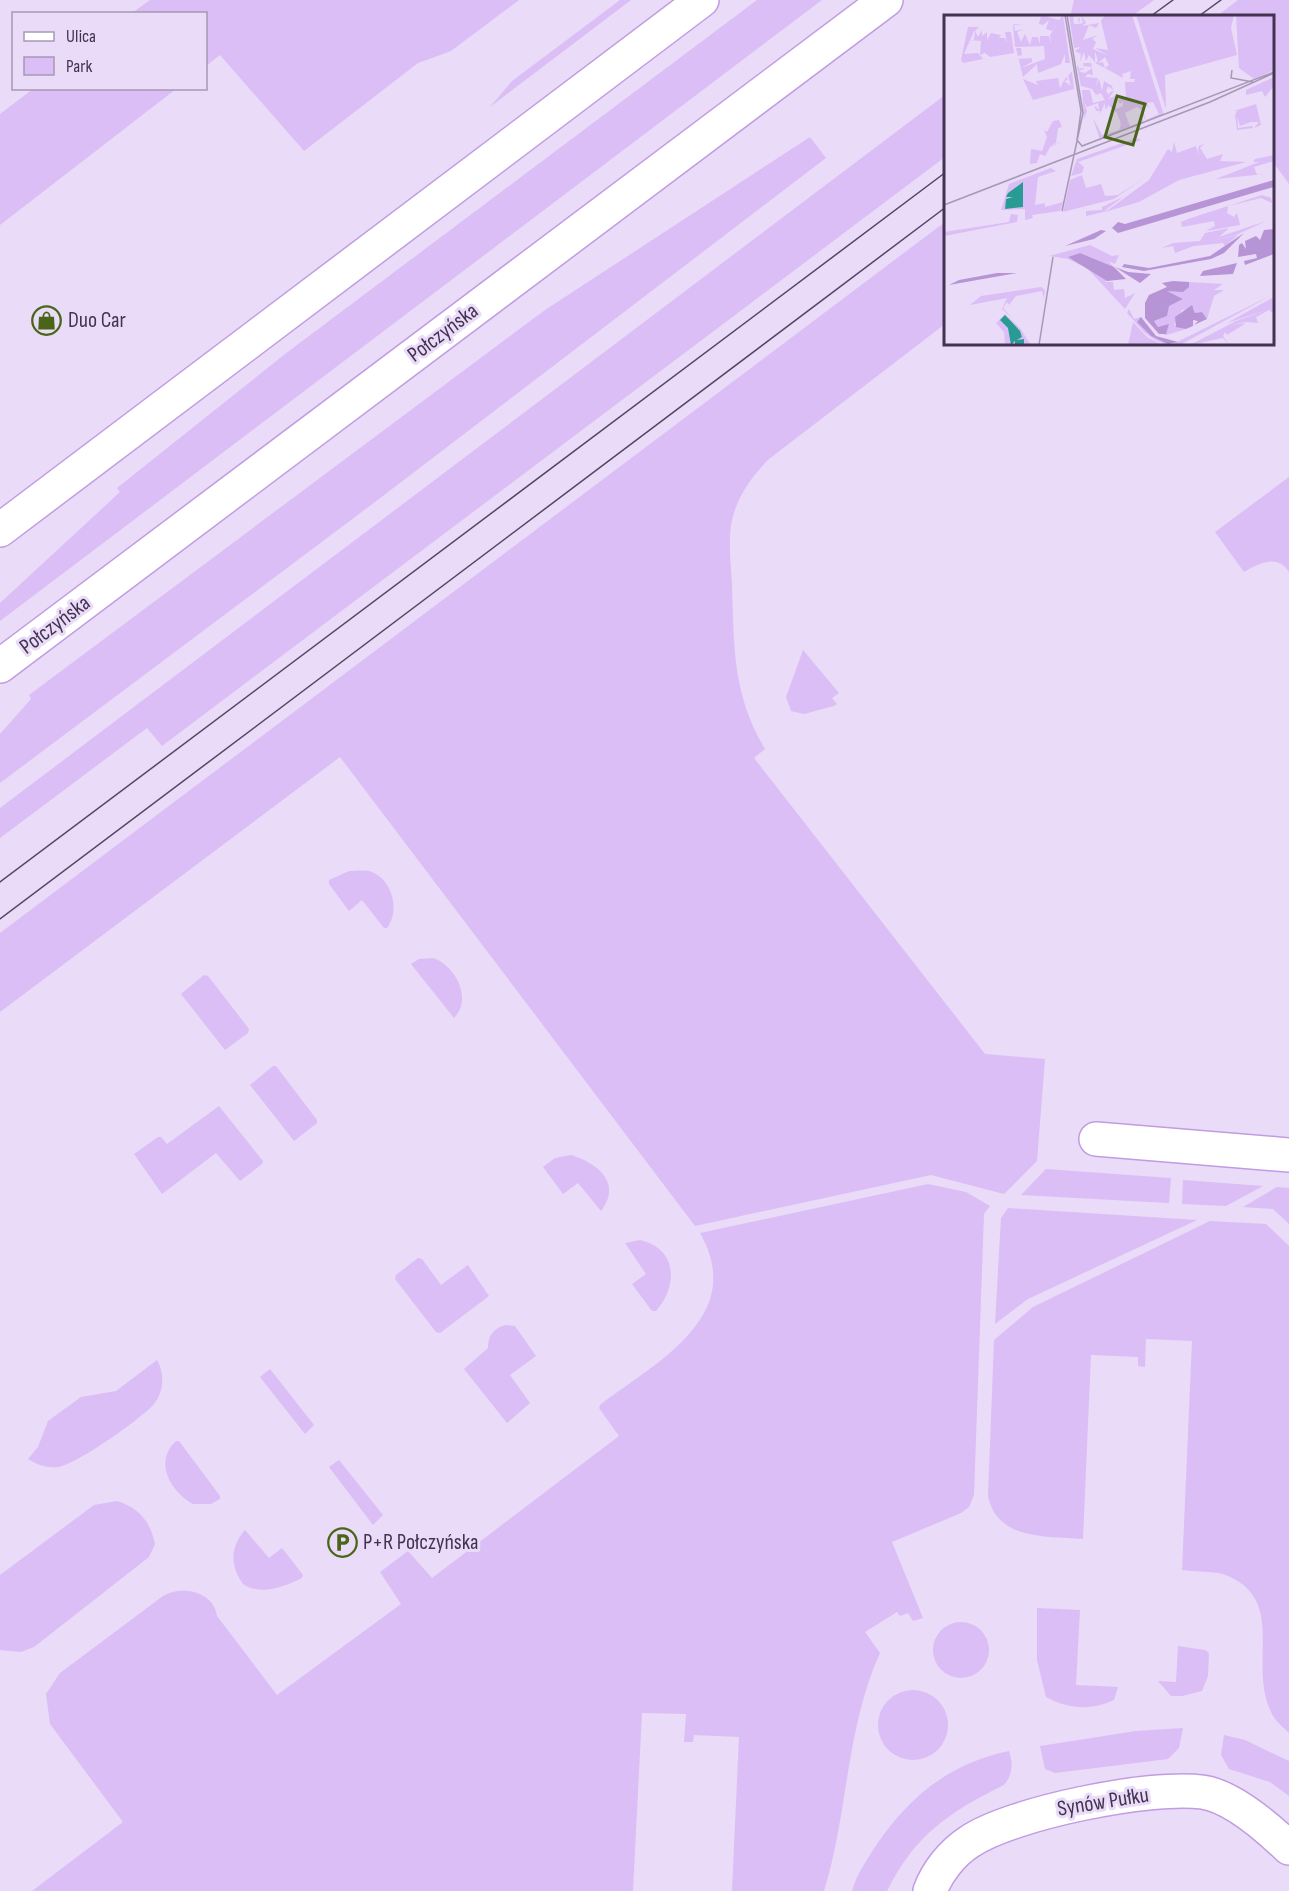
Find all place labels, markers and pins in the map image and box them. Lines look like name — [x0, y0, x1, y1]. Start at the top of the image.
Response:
shop icon: Duo Car — [31, 304, 63, 336]
place label: Duo Car — [68, 307, 126, 334]
parking icon: P+R Połczyńska — [326, 1526, 358, 1558]
place label: P+R Połczyńska — [363, 1529, 479, 1556]

